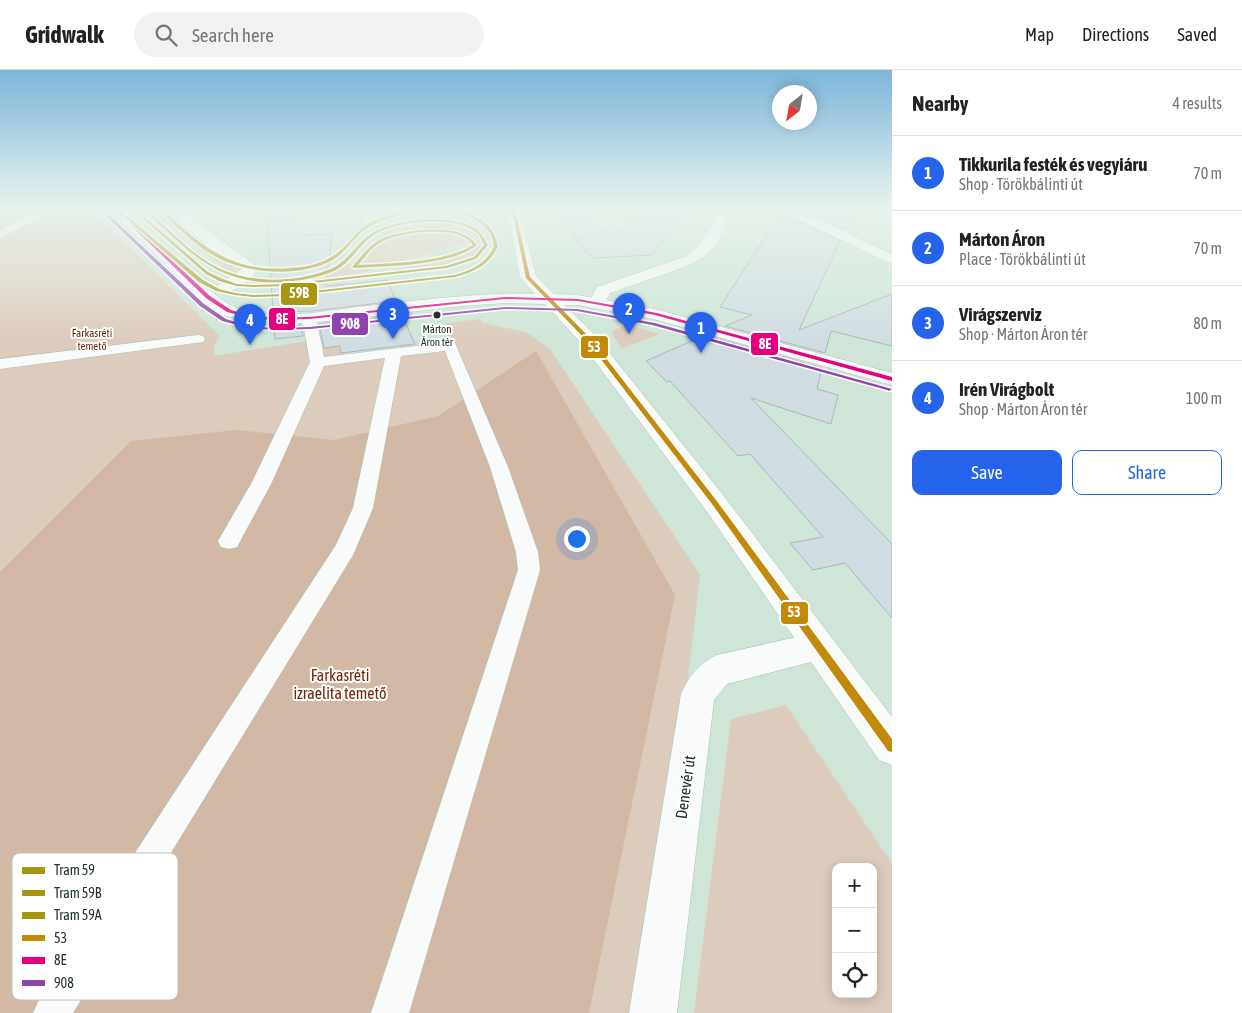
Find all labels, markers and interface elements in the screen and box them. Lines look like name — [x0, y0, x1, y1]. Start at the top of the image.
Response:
search box — [134, 12, 484, 57]
text: Gridwalk — [25, 21, 104, 48]
icon: search — [152, 21, 180, 49]
text: Search here — [192, 24, 274, 46]
text: Map — [1025, 24, 1054, 45]
text: Directions — [1082, 24, 1149, 45]
text: Saved — [1177, 24, 1217, 45]
north arrow — [772, 85, 817, 130]
text: Nearby — [912, 91, 968, 115]
text: 4 results — [1172, 94, 1222, 112]
text: Tikkurila festék és vegyiáru — [959, 153, 1147, 175]
text: 1 — [924, 164, 932, 182]
text: 70 m — [1193, 164, 1222, 182]
text: Shop · Törökbálinti út — [959, 175, 1083, 193]
text: Márton Áron — [959, 228, 1045, 250]
text: 2 — [924, 239, 932, 257]
text: 70 m — [1193, 239, 1222, 257]
text: Place · Törökbálinti út — [959, 250, 1086, 268]
line badge: 59B — [280, 282, 318, 306]
text: 59B — [289, 285, 309, 301]
pin: 2 — [613, 293, 645, 334]
pin: 3 — [377, 298, 409, 339]
text: Virágszerviz — [959, 303, 1042, 325]
pin: 4 — [234, 304, 266, 345]
line badge: 8E — [268, 307, 296, 331]
marker: Márton Áron tér — [432, 310, 442, 320]
text: 8E — [276, 311, 288, 327]
line badge: 908 — [331, 312, 369, 336]
pin: 1 — [685, 312, 717, 353]
text: 3 — [924, 314, 932, 332]
text: 80 m — [1193, 314, 1222, 332]
text: 908 — [340, 316, 360, 332]
place label: Márton Áron tér — [421, 323, 454, 348]
text: Shop · Márton Áron tér — [959, 325, 1088, 343]
park label: Farkasréti temető — [72, 327, 112, 352]
line badge: 8E — [750, 332, 779, 356]
line badge: 53 — [580, 335, 609, 359]
text: 8E — [759, 336, 771, 352]
text: 53 — [587, 339, 601, 355]
text: Irén Virágbolt — [959, 378, 1054, 400]
text: 4 — [924, 389, 932, 407]
text: 100 m — [1186, 389, 1222, 407]
text: Shop · Márton Áron tér — [959, 400, 1088, 418]
button: Save — [912, 450, 1062, 495]
button: Share — [1072, 450, 1222, 495]
your location — [564, 526, 590, 552]
line badge: 53 — [780, 601, 809, 625]
text: 53 — [787, 604, 801, 620]
park label: Farkasréti izraelita temető — [293, 666, 387, 702]
street label: Denevér út — [672, 754, 698, 820]
legend — [12, 853, 178, 1000]
text: Tram 59 — [54, 862, 95, 878]
map controls — [832, 863, 877, 998]
button: + — [832, 863, 877, 908]
text: Tram 59B — [54, 885, 102, 901]
text: Tram 59A — [54, 907, 102, 923]
button: − — [832, 908, 877, 953]
text: 53 — [54, 930, 67, 946]
text: 8E — [54, 952, 67, 968]
button: locate — [832, 953, 877, 998]
text: 908 — [54, 975, 74, 991]

